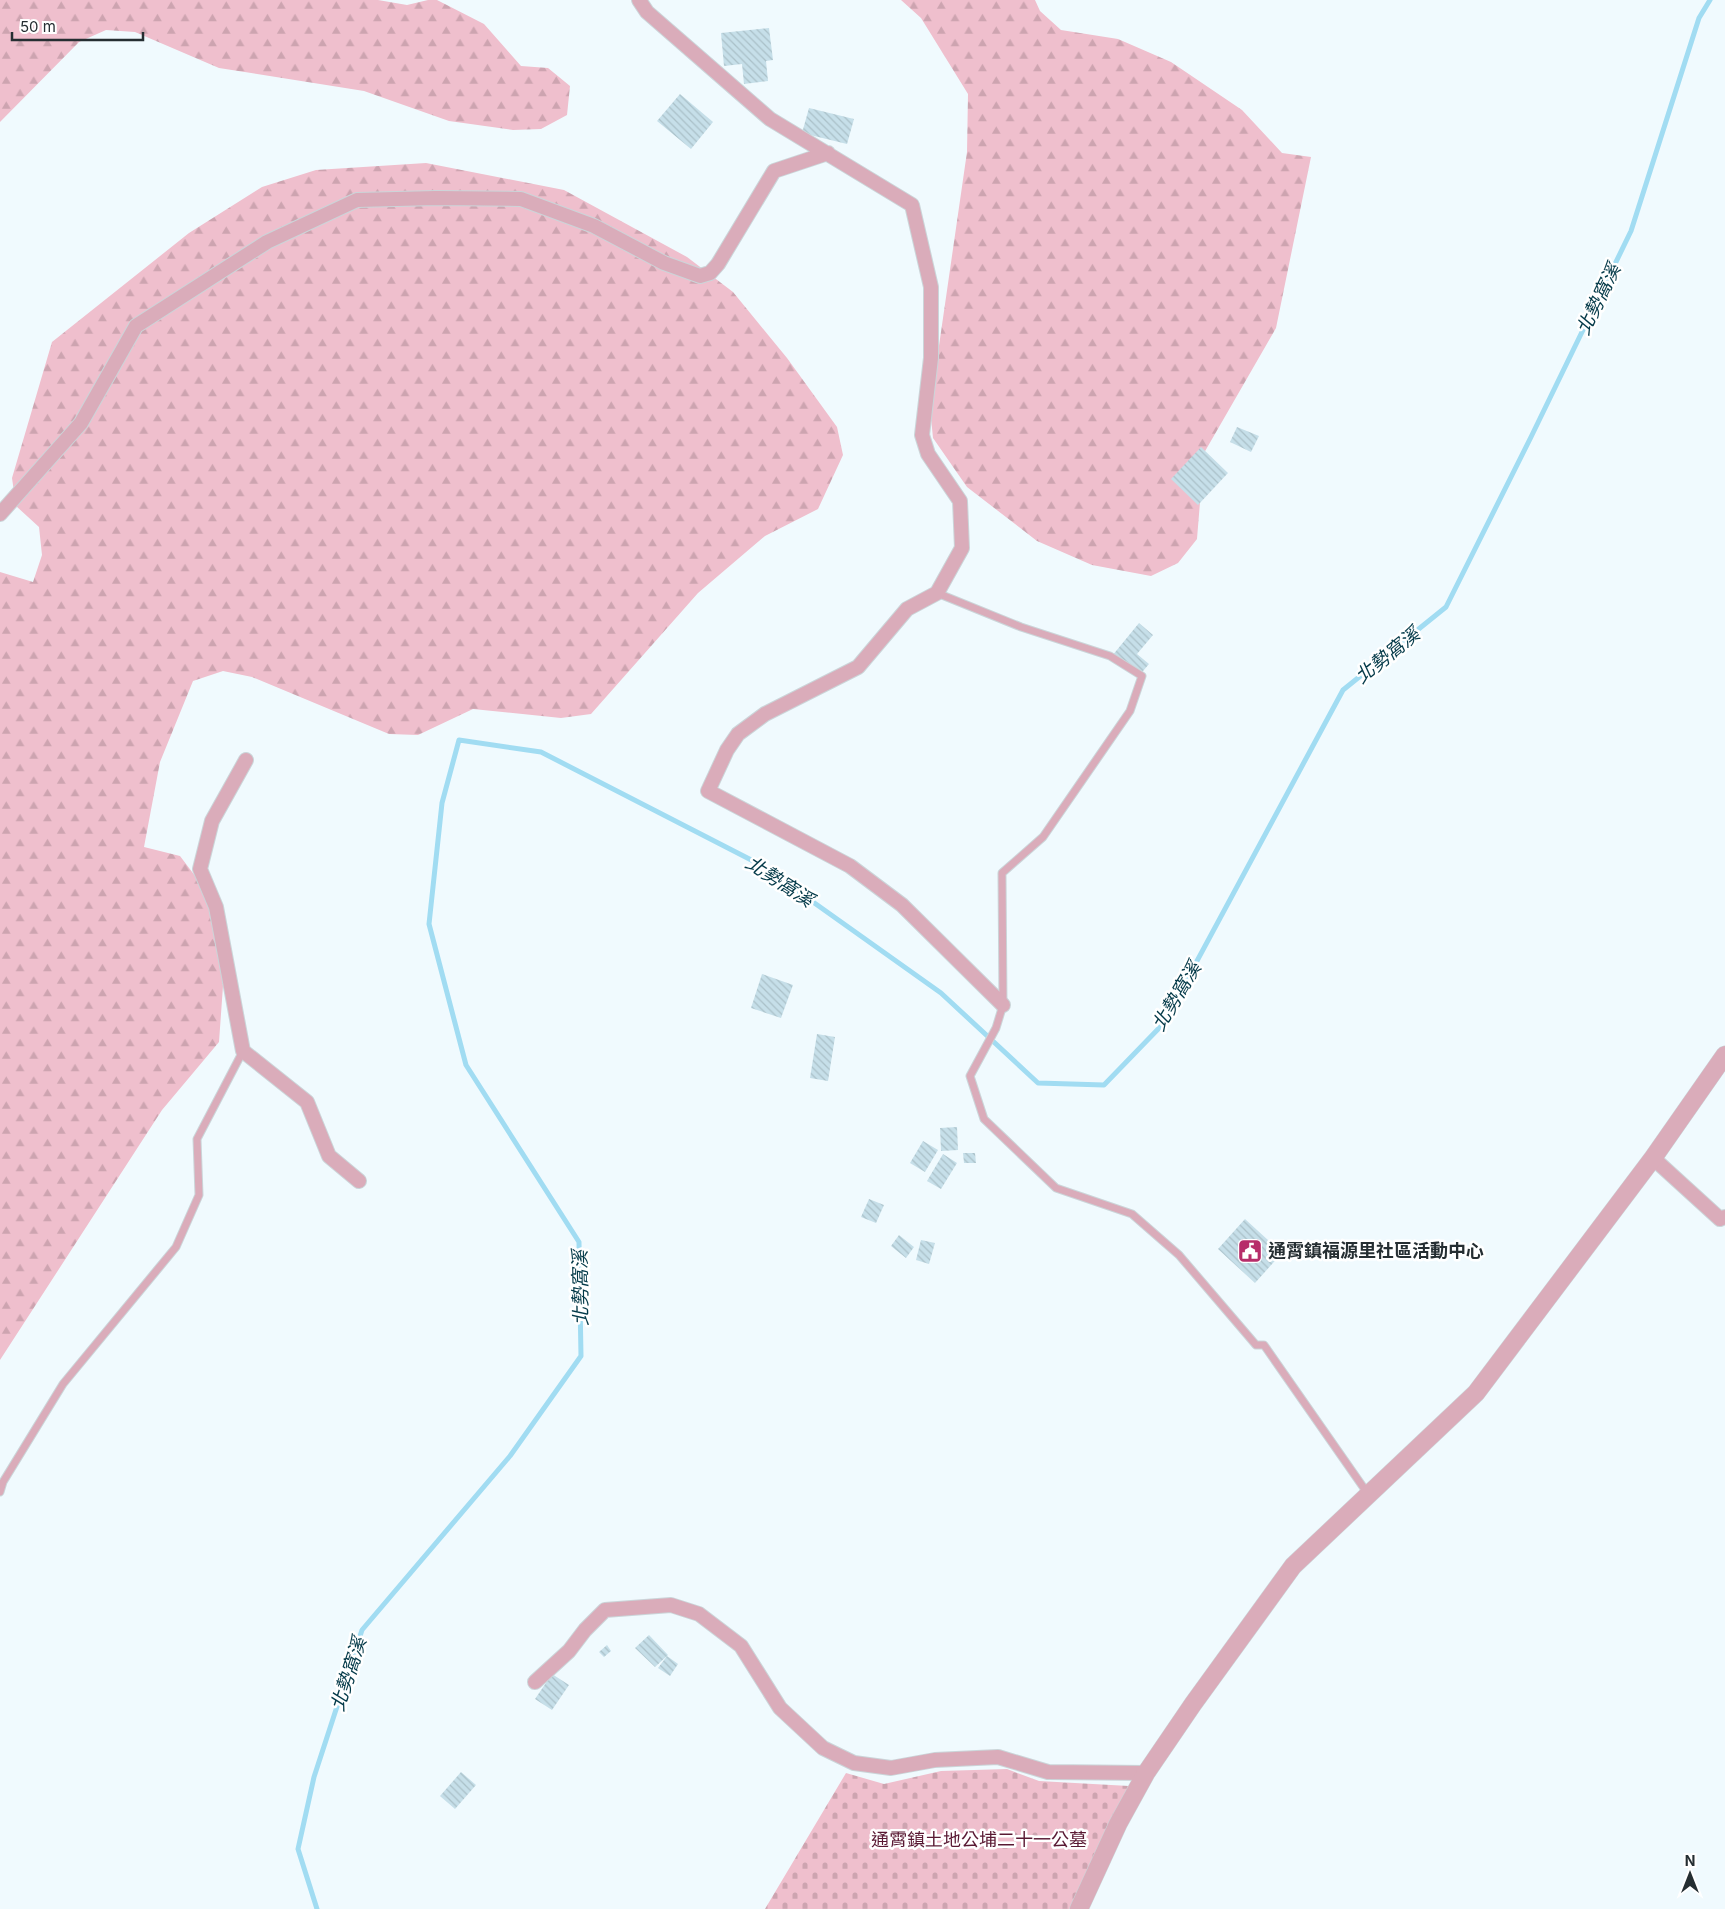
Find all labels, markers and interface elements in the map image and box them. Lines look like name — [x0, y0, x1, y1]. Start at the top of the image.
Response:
scale bar — [12, 10, 144, 42]
text: 50 m — [20, 17, 56, 36]
water label: 北勢窩溪 — [1571, 257, 1627, 338]
water label: 北勢窩溪 — [1351, 621, 1426, 688]
water label: 北勢窩溪 — [742, 851, 820, 913]
water label: 北勢窩溪 — [1147, 955, 1207, 1035]
public building icon: 通霄鎮福源里社區活動中心 — [1237, 1238, 1263, 1264]
place label: 通霄鎮福源里社區活動中心 — [1268, 1240, 1484, 1261]
water label: 北勢窩溪 — [568, 1247, 593, 1326]
water label: 北勢窩溪 — [326, 1632, 372, 1714]
park label: 通霄鎮土地公埔二十一公墓 — [871, 1829, 1087, 1850]
north arrow — [1665, 1849, 1715, 1899]
text: N — [1685, 1852, 1695, 1869]

